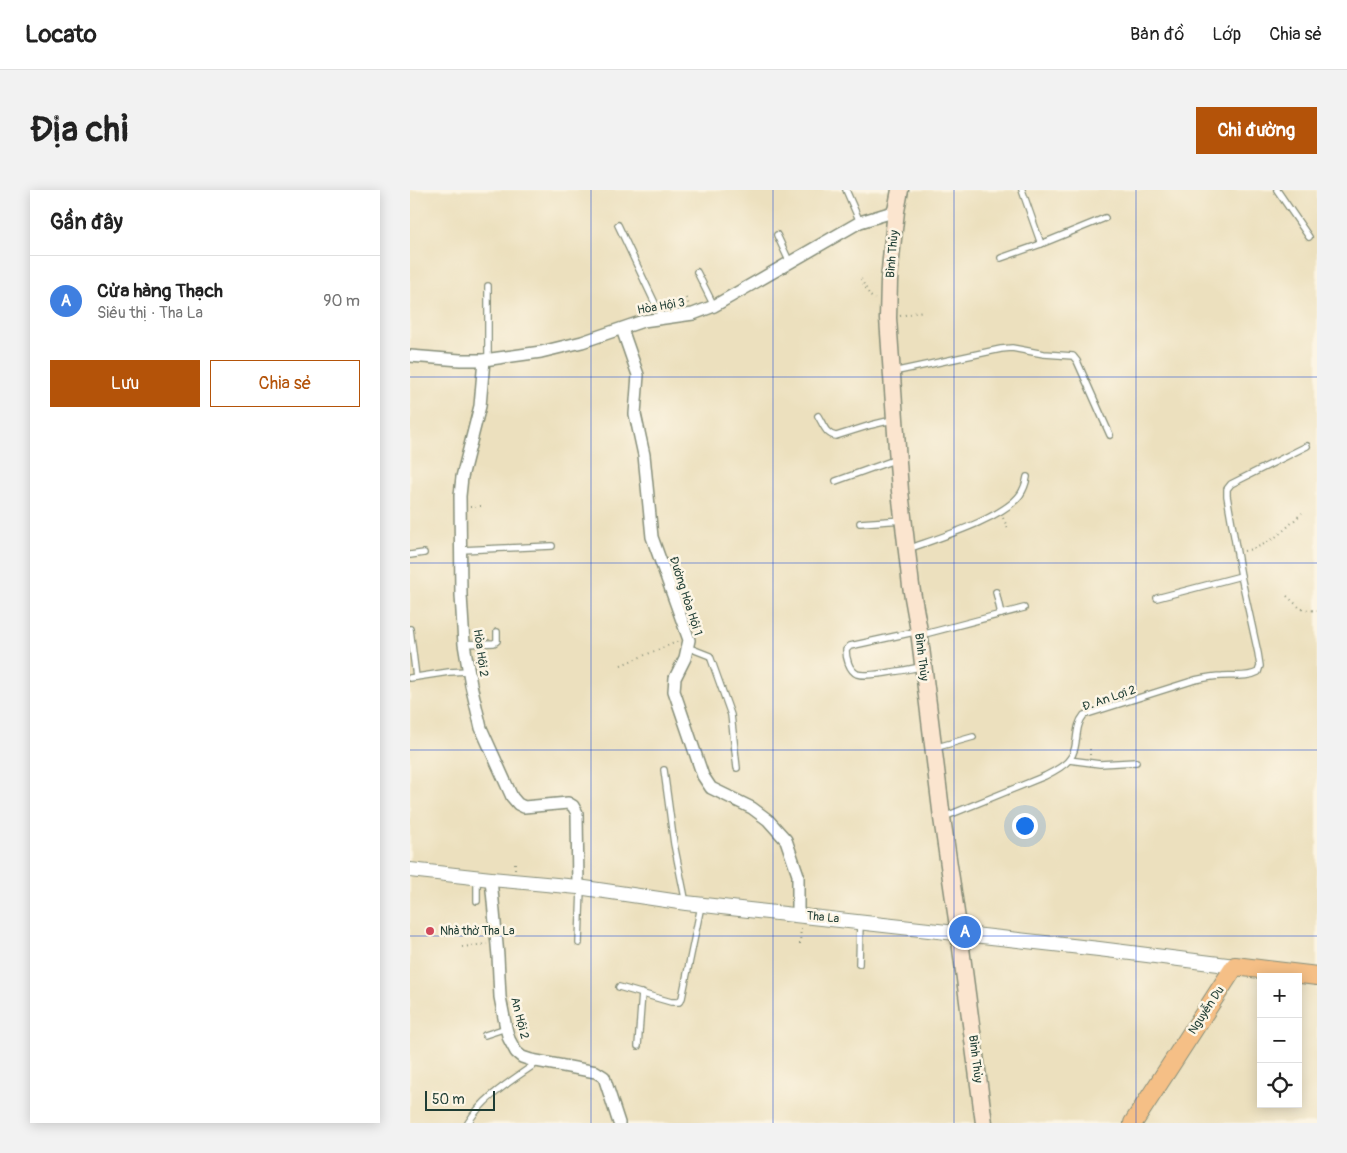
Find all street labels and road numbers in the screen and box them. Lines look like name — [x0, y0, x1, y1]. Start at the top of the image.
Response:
street label: Bình Thủy — [883, 229, 902, 279]
street label: Hòa Hội 3 — [636, 295, 686, 318]
street label: Đường Hòa Hội 1 — [666, 555, 705, 638]
street label: Hòa Hội 2 — [470, 628, 491, 678]
street label: Bình Thủy — [911, 632, 932, 682]
street label: Đ. An Lợi 2 — [1080, 682, 1138, 715]
street label: Tha La — [806, 908, 840, 927]
street label: Nguyễn Du — [1184, 983, 1228, 1037]
street label: An Hội 2 — [507, 996, 532, 1041]
street label: Bình Thủy — [965, 1034, 986, 1084]

